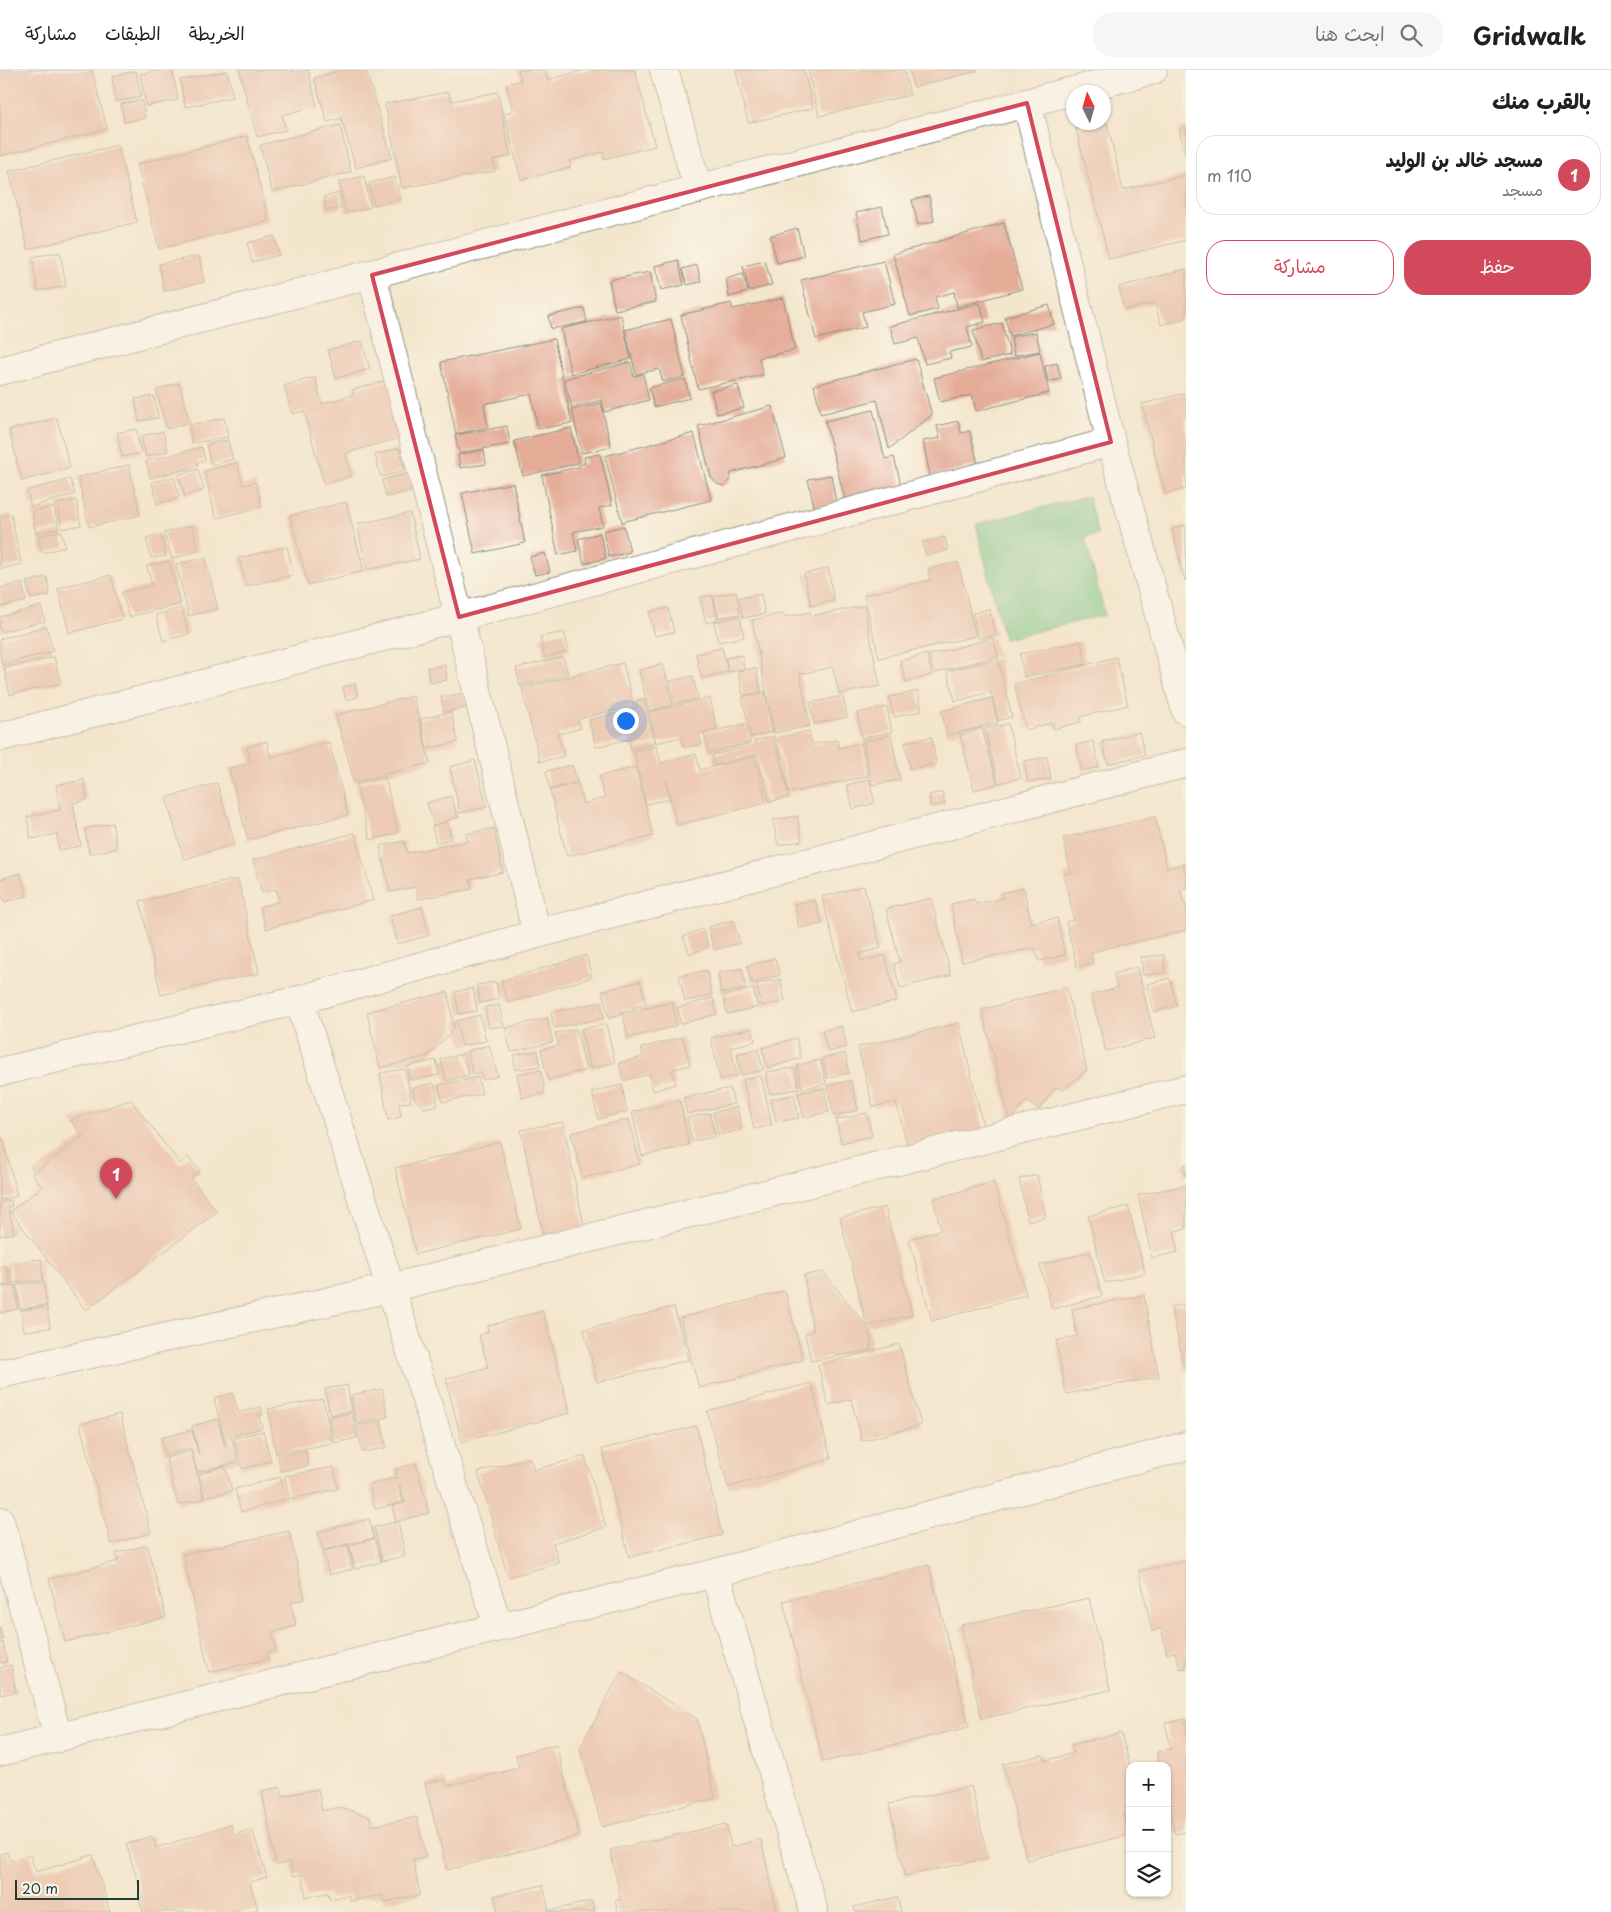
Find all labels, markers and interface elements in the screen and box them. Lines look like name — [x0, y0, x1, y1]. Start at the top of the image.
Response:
search box — [1093, 12, 1443, 57]
text: Gridwalk — [1473, 17, 1586, 53]
text: مشاركة — [25, 19, 77, 46]
text: الطبقات — [105, 19, 161, 46]
text: الخريطة — [189, 19, 245, 46]
text: ابحث هنا — [1315, 19, 1385, 47]
icon: search — [1397, 21, 1425, 49]
text: بالقرب منك — [1492, 84, 1591, 116]
north arrow — [1066, 85, 1111, 130]
text: مسجد خالد بن الوليد — [1386, 145, 1543, 173]
text: 110 m — [1207, 163, 1252, 187]
text: 1 — [1570, 163, 1578, 187]
text: مسجد — [1502, 177, 1543, 201]
button: مشاركة — [1206, 240, 1394, 295]
button: حفظ — [1404, 240, 1591, 295]
your location — [613, 708, 639, 734]
pin: 1 — [100, 1158, 132, 1199]
map controls — [1126, 1762, 1171, 1897]
button: + — [1126, 1762, 1171, 1807]
button: − — [1126, 1807, 1171, 1852]
button: layers — [1126, 1852, 1171, 1897]
scale bar — [15, 1877, 139, 1900]
text: 20 m — [22, 1878, 58, 1899]

